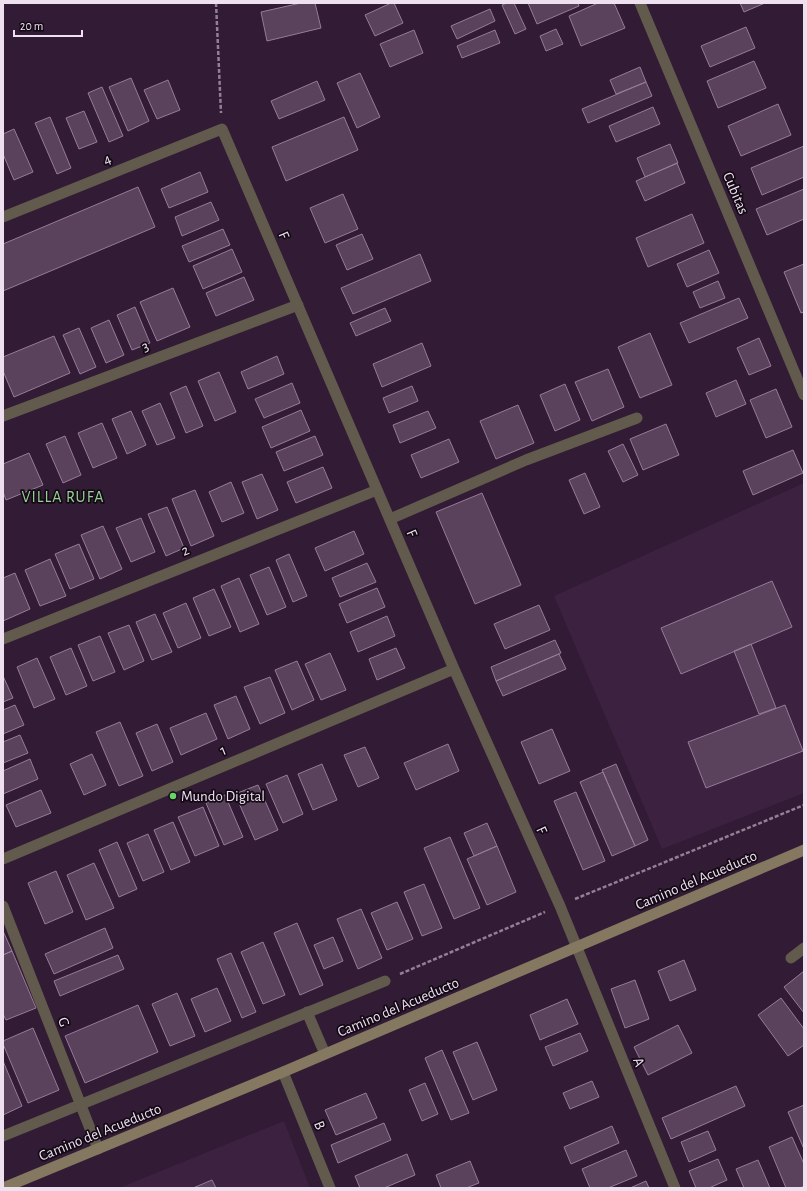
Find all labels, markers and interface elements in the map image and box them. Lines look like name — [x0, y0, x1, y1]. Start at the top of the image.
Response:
scale bar — [14, 12, 82, 38]
text: 20 m — [20, 20, 43, 32]
street label: 4 — [101, 151, 113, 168]
street label: Cubitas — [720, 170, 751, 216]
street label: F — [275, 229, 292, 242]
street label: 3 — [140, 338, 151, 355]
district label: VILLA RUFA — [22, 489, 104, 505]
street label: F — [403, 527, 420, 540]
street label: 2 — [179, 542, 191, 559]
street label: 1 — [218, 743, 229, 758]
place label: Mundo Digital — [181, 789, 265, 804]
marker: Mundo Digital — [168, 791, 178, 801]
street label: F — [533, 824, 550, 837]
street label: Camino del Acueducto — [633, 848, 759, 913]
street label: Camino del Acueducto — [335, 975, 461, 1040]
street label: G — [55, 1015, 72, 1029]
street label: A — [630, 1055, 647, 1069]
street label: Camino del Acueducto — [37, 1101, 164, 1164]
street label: B — [311, 1119, 328, 1132]

